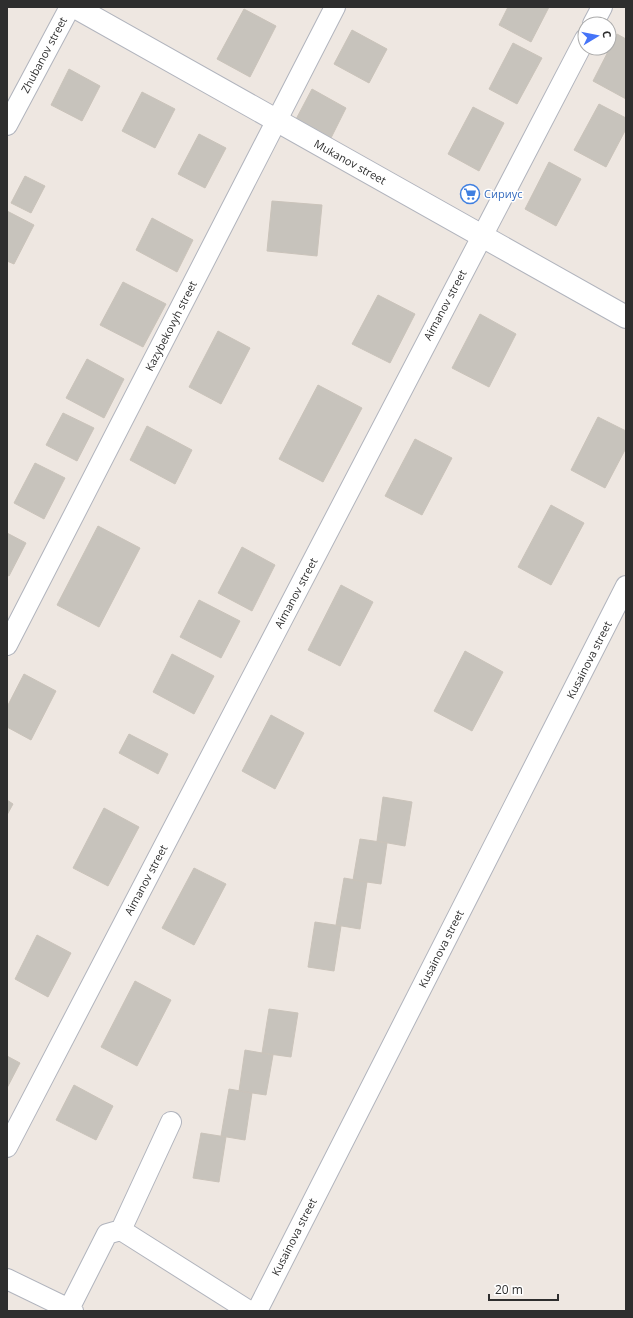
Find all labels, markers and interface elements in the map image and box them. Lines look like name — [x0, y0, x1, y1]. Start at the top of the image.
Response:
street label: Zhubanov street — [17, 14, 70, 95]
north arrow — [577, 16, 617, 56]
text: С — [599, 29, 615, 39]
street label: Mukanov street — [312, 136, 389, 188]
supermarket icon: Сириус — [459, 183, 481, 205]
place label: Сириус — [484, 186, 522, 201]
street label: Aimanov street — [420, 267, 469, 343]
street label: Kazybekovyh street — [141, 278, 200, 373]
street label: Aimanov street — [271, 555, 320, 631]
street label: Kusainova street — [562, 618, 615, 701]
street label: Aimanov street — [121, 842, 170, 918]
street label: Kusainova street — [414, 907, 467, 990]
street label: Kusainova street — [267, 1195, 320, 1278]
scale bar — [489, 1276, 558, 1302]
text: 20 m — [495, 1281, 523, 1298]

